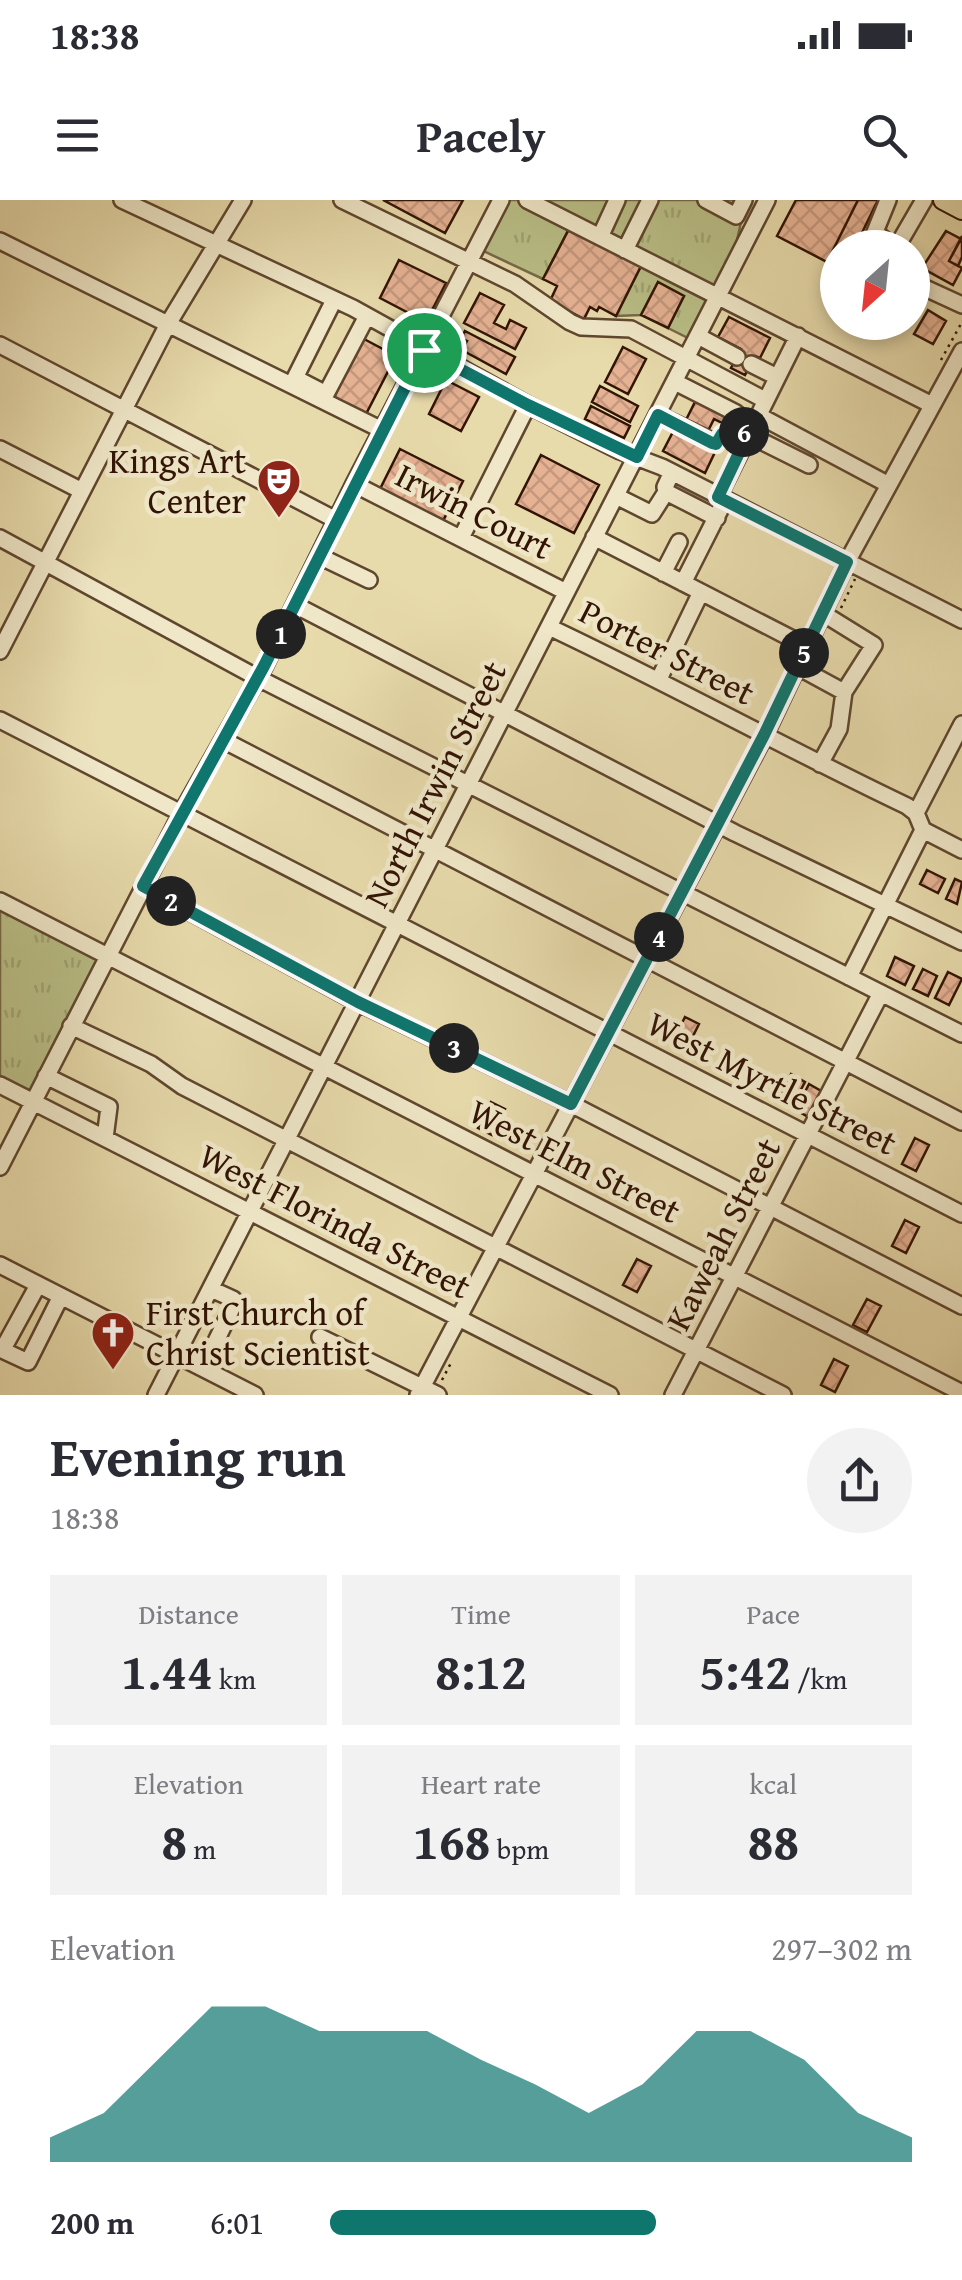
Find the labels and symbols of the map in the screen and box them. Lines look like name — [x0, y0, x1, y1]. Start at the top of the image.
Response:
north arrow — [820, 230, 930, 340]
pin — [382, 308, 467, 393]
pin: 6 — [719, 407, 769, 457]
place label: Kings Art Center — [109, 435, 246, 526]
street label: Irwin Court — [387, 449, 561, 572]
theatre icon: Kings Art Center — [256, 458, 302, 519]
street label: Porter Street — [571, 586, 764, 718]
pin: 1 — [256, 609, 306, 659]
pin: 5 — [779, 628, 829, 678]
street label: North Irwin Street — [350, 652, 519, 916]
pin: 2 — [146, 876, 196, 926]
pin: 4 — [634, 912, 684, 962]
street label: West Myrtle Street — [638, 998, 906, 1168]
pin: 3 — [429, 1023, 479, 1073]
street label: West Elm Street — [461, 1085, 690, 1236]
street label: Kaweah Street — [652, 1129, 793, 1339]
street label: West Florinda Street — [190, 1130, 480, 1311]
place label: First Church of Christ Scientist — [146, 1287, 370, 1378]
church icon: First Church of Christ Scientist — [90, 1310, 136, 1371]

